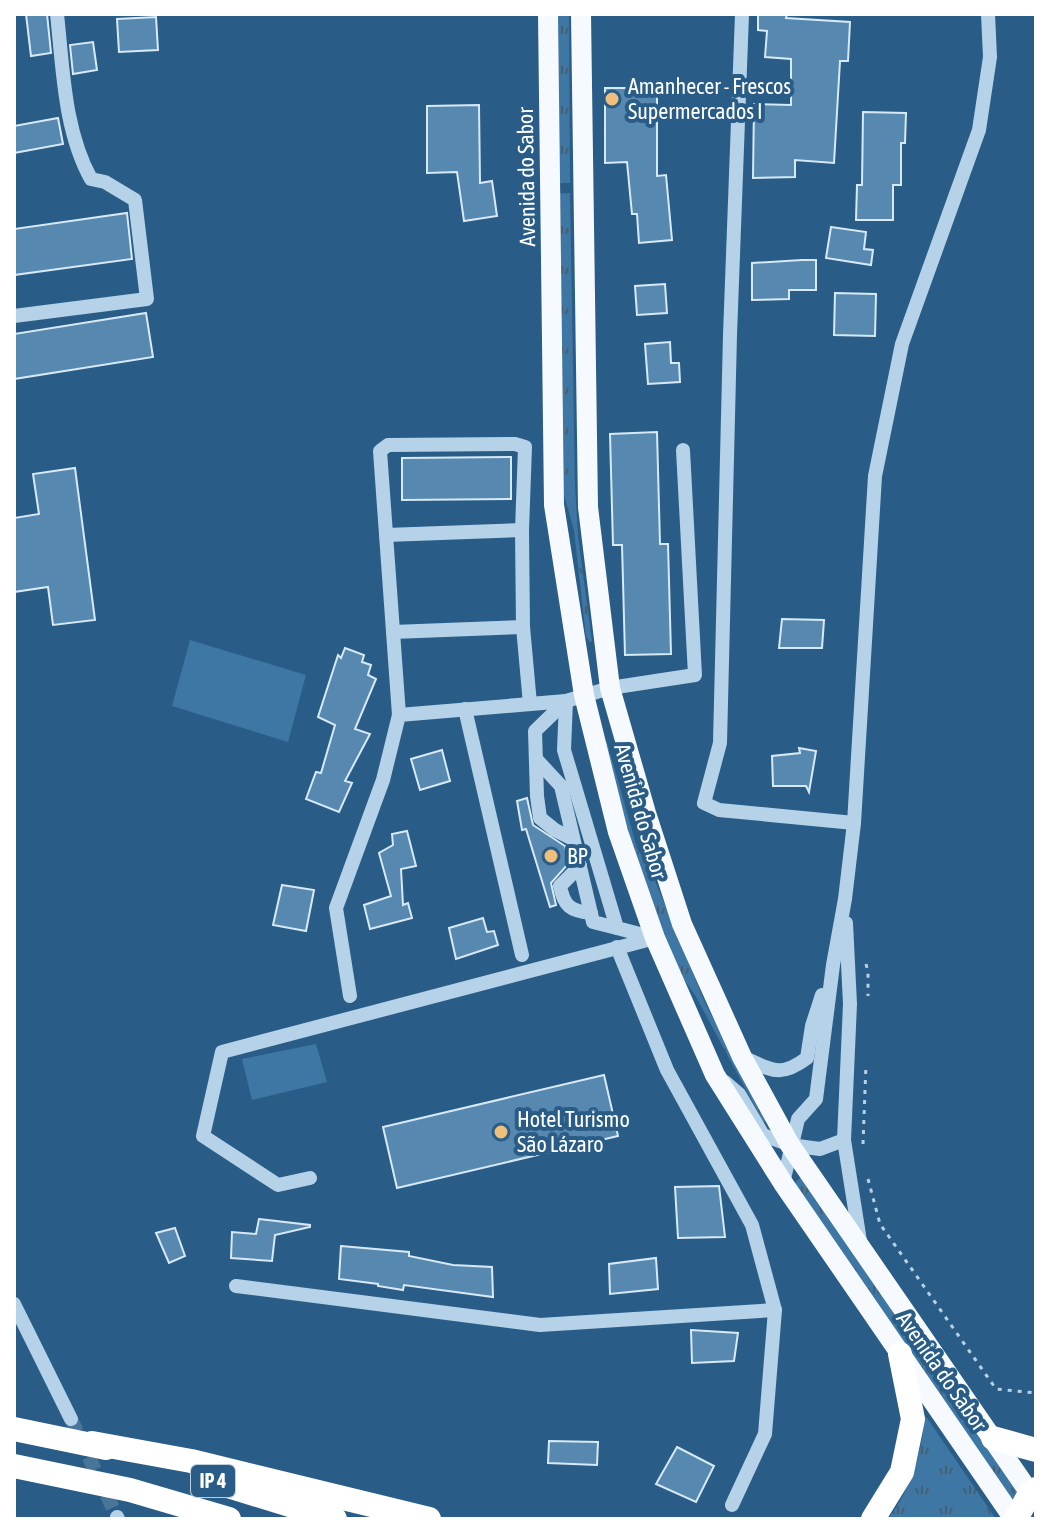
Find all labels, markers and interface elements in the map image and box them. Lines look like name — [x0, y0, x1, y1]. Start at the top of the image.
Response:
place label: Amanhecer - Frescos Supermercados I — [628, 73, 791, 124]
marker: Amanhecer - Frescos Supermercados I — [603, 90, 621, 108]
street label: Avenida do Sabor — [512, 107, 540, 247]
street label: Avenida do Sabor — [609, 740, 673, 882]
place label: BP — [567, 843, 588, 869]
marker: BP — [542, 847, 560, 865]
place label: Hotel Turismo São Lázaro — [517, 1106, 630, 1157]
marker: Hotel Turismo São Lázaro — [492, 1123, 510, 1141]
street label: Avenida do Sabor — [891, 1306, 993, 1436]
road number: IP 4 — [191, 1465, 235, 1497]

